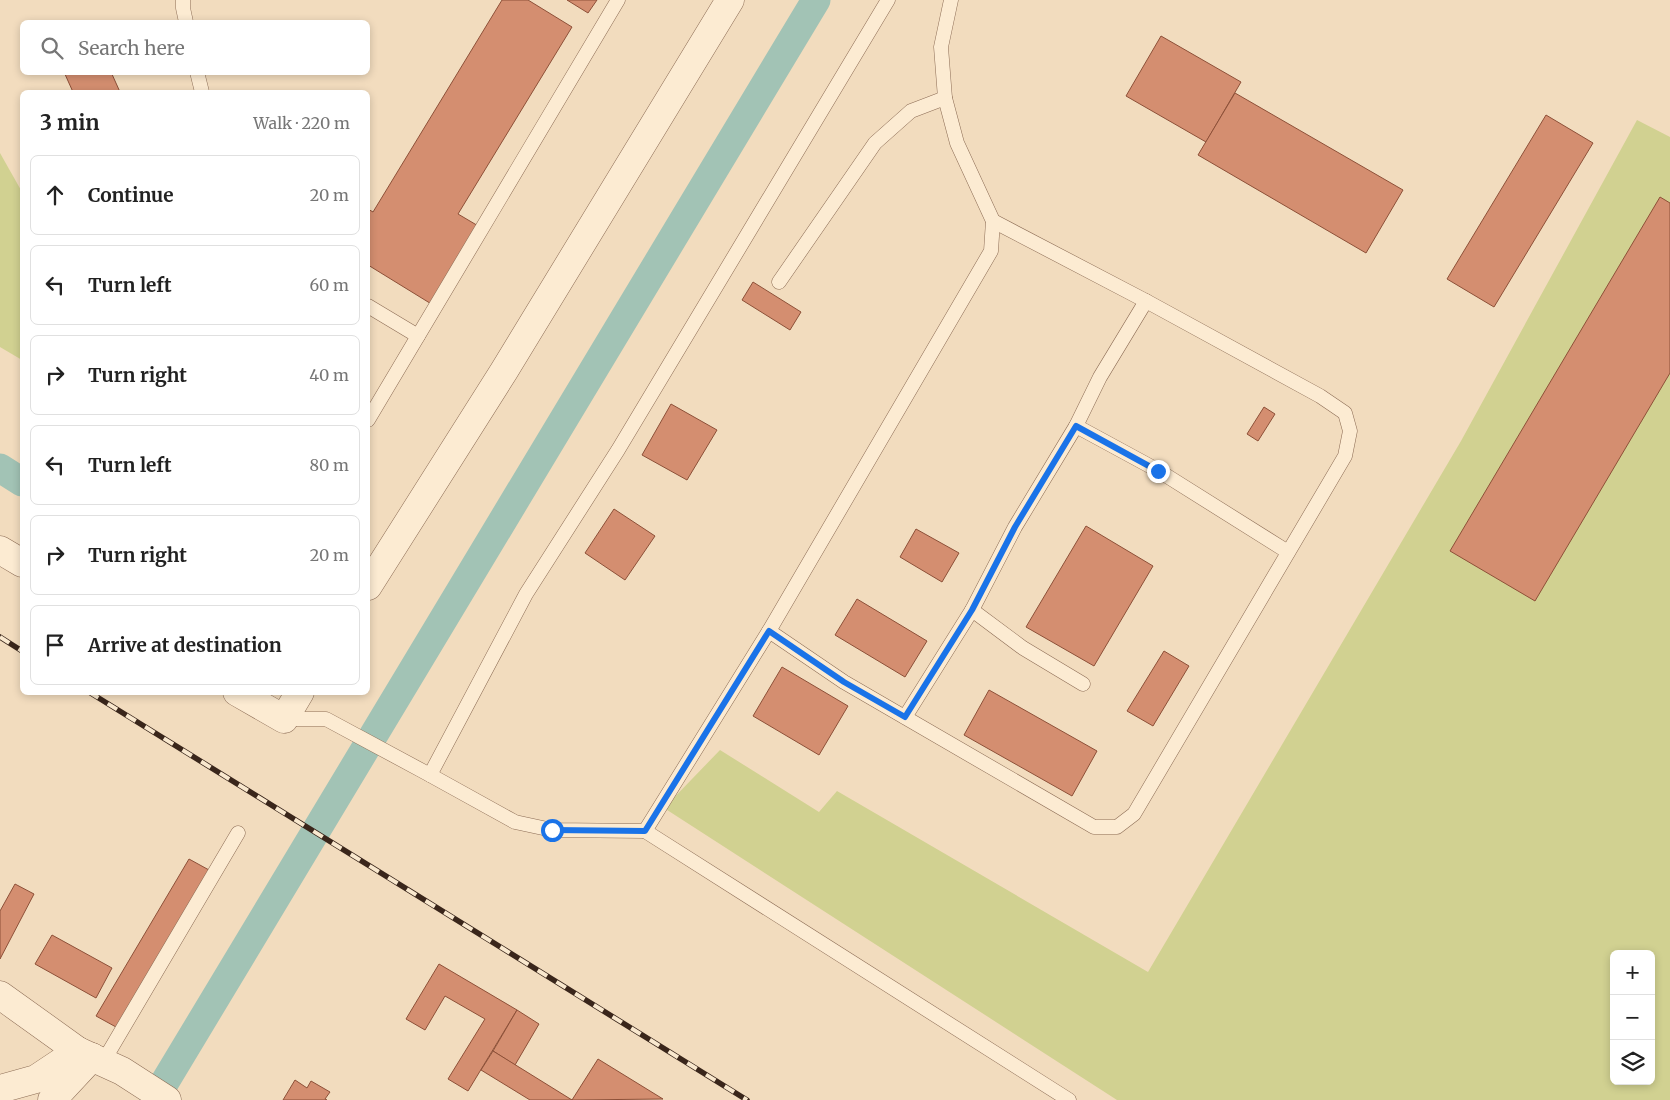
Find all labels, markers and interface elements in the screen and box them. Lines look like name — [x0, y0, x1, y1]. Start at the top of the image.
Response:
search box — [20, 20, 370, 75]
icon: search — [38, 34, 66, 62]
text: Search here — [78, 36, 185, 60]
text: 3 min — [40, 109, 99, 136]
text: Walk · 220 m — [253, 113, 350, 133]
icon: ahead — [41, 181, 69, 209]
text: Continue — [88, 183, 174, 207]
text: 20 m — [310, 185, 349, 205]
icon: left — [41, 271, 69, 299]
text: Turn left — [88, 273, 172, 297]
text: 60 m — [309, 275, 349, 295]
icon: right — [41, 361, 69, 389]
text: Turn right — [88, 363, 187, 387]
text: 40 m — [309, 365, 349, 385]
icon: left — [41, 451, 69, 479]
text: Turn left — [88, 453, 172, 477]
text: 80 m — [310, 455, 349, 475]
route end — [1147, 460, 1170, 483]
icon: right — [41, 541, 69, 569]
text: Turn right — [88, 543, 187, 567]
text: 20 m — [310, 545, 349, 565]
icon: arrive — [41, 631, 69, 659]
text: Arrive at destination — [88, 633, 282, 657]
route start — [541, 819, 564, 842]
map controls — [1610, 950, 1655, 1085]
button: + — [1610, 950, 1655, 995]
button: − — [1610, 995, 1655, 1040]
button: layers — [1610, 1040, 1655, 1085]

